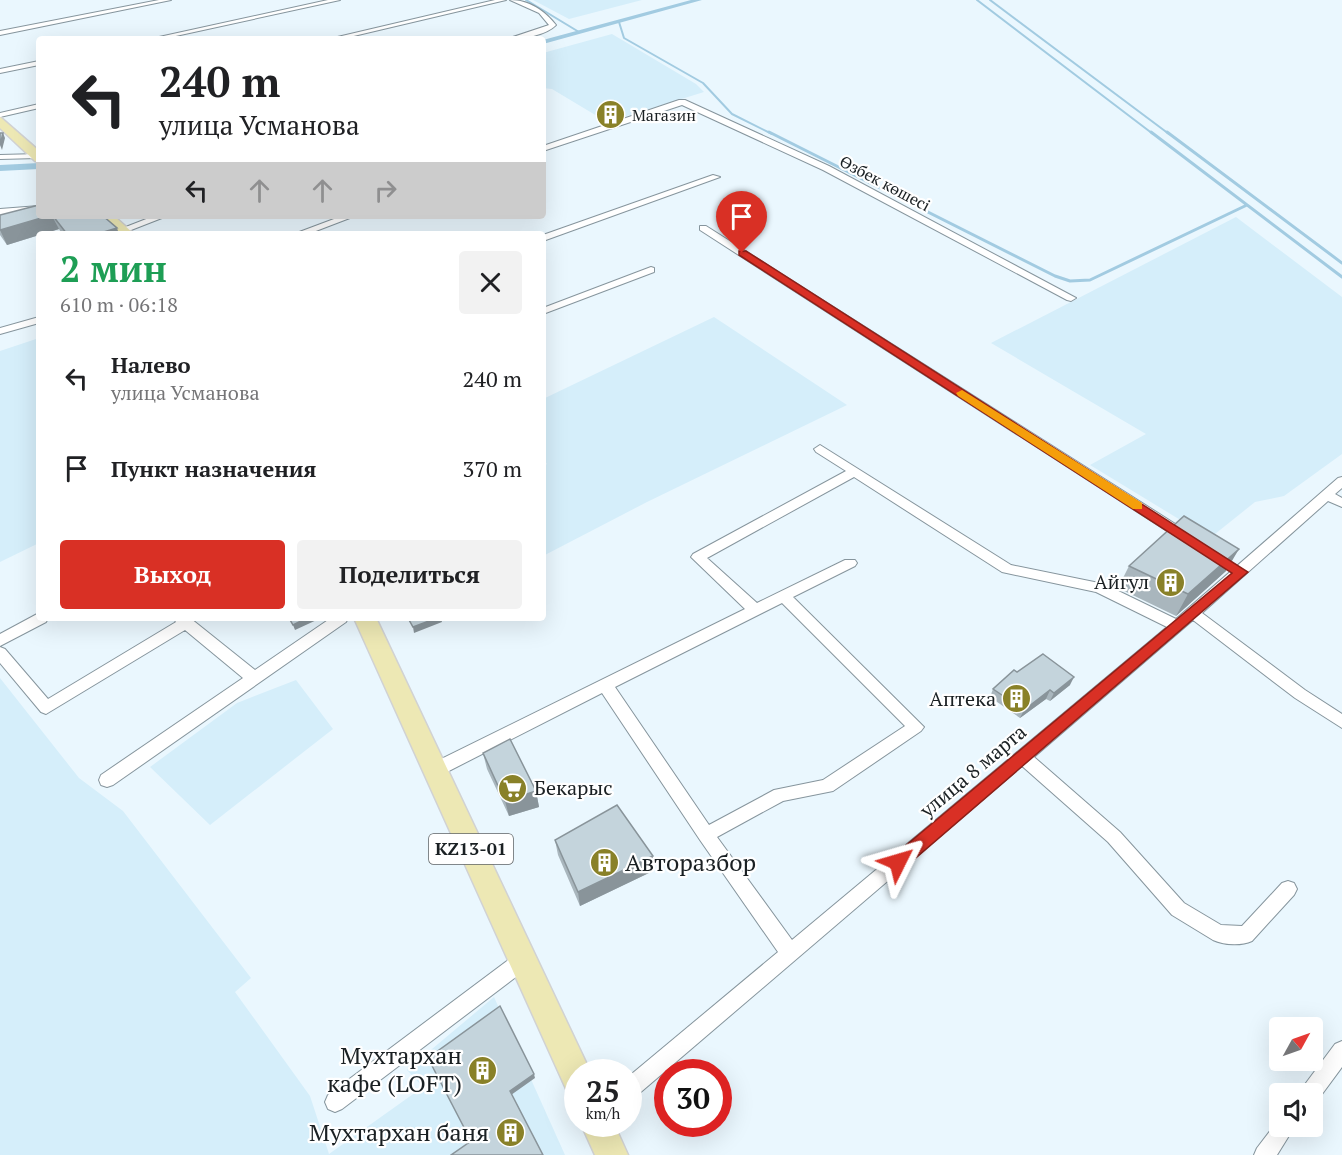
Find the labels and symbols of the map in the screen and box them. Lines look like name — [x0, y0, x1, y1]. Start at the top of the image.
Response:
building icon: Магазин — [595, 99, 627, 131]
place label: Магазин — [632, 104, 696, 126]
street label: Өзбек көшесі — [836, 150, 934, 216]
pin — [716, 191, 767, 253]
building icon: Айгул — [1154, 566, 1186, 598]
place label: Айгул — [1094, 568, 1149, 595]
building icon: Аптека — [1001, 683, 1033, 715]
place label: Аптека — [929, 685, 996, 712]
street label: улица 8 марта — [913, 718, 1032, 824]
supermarket icon: Бекарыс — [497, 772, 529, 804]
place label: Бекарыс — [534, 774, 613, 801]
position arrow — [866, 830, 930, 894]
road number: KZ13-01 — [429, 834, 513, 864]
place label: Авторазбор — [625, 846, 756, 878]
building icon: Авторазбор — [588, 847, 620, 879]
north arrow — [1269, 1017, 1323, 1071]
place label: Мухтархан кафе (LOFT) — [327, 1039, 462, 1099]
building icon: Мухтархан кафе (LOFT) — [467, 1054, 499, 1086]
speed limit sign: 30 — [654, 1059, 732, 1137]
place label: Мухтархан баня — [309, 1116, 489, 1148]
building icon: Мухтархан баня — [494, 1117, 526, 1149]

